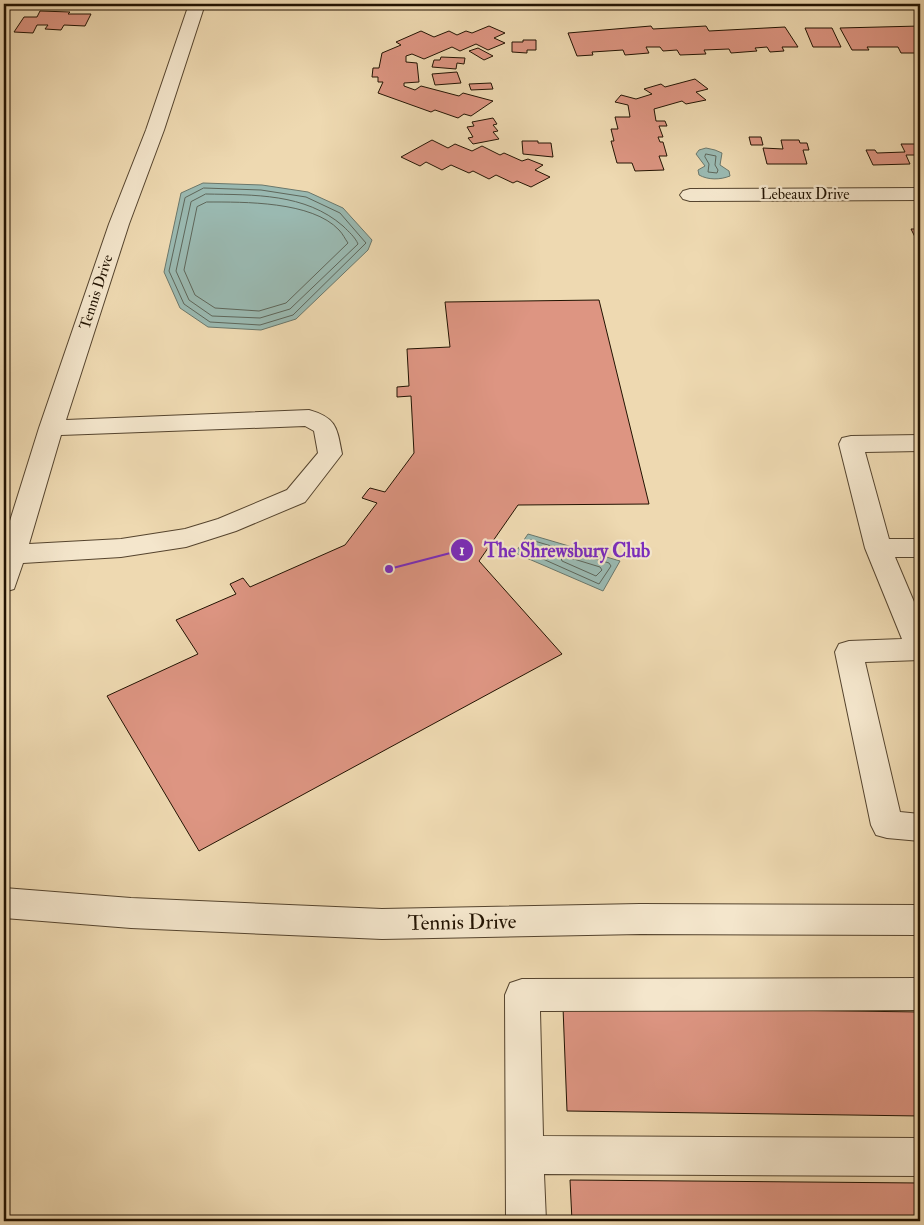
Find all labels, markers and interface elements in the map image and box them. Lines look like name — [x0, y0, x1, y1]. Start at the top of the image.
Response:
street label: Lebeaux Drive — [761, 185, 849, 204]
street label: Tennis Drive — [75, 252, 118, 332]
callout: The Shrewsbury Club — [449, 533, 660, 567]
text: The Shrewsbury Club — [483, 539, 651, 564]
text: 1 — [459, 541, 465, 560]
street label: Tennis Drive — [407, 908, 517, 937]

